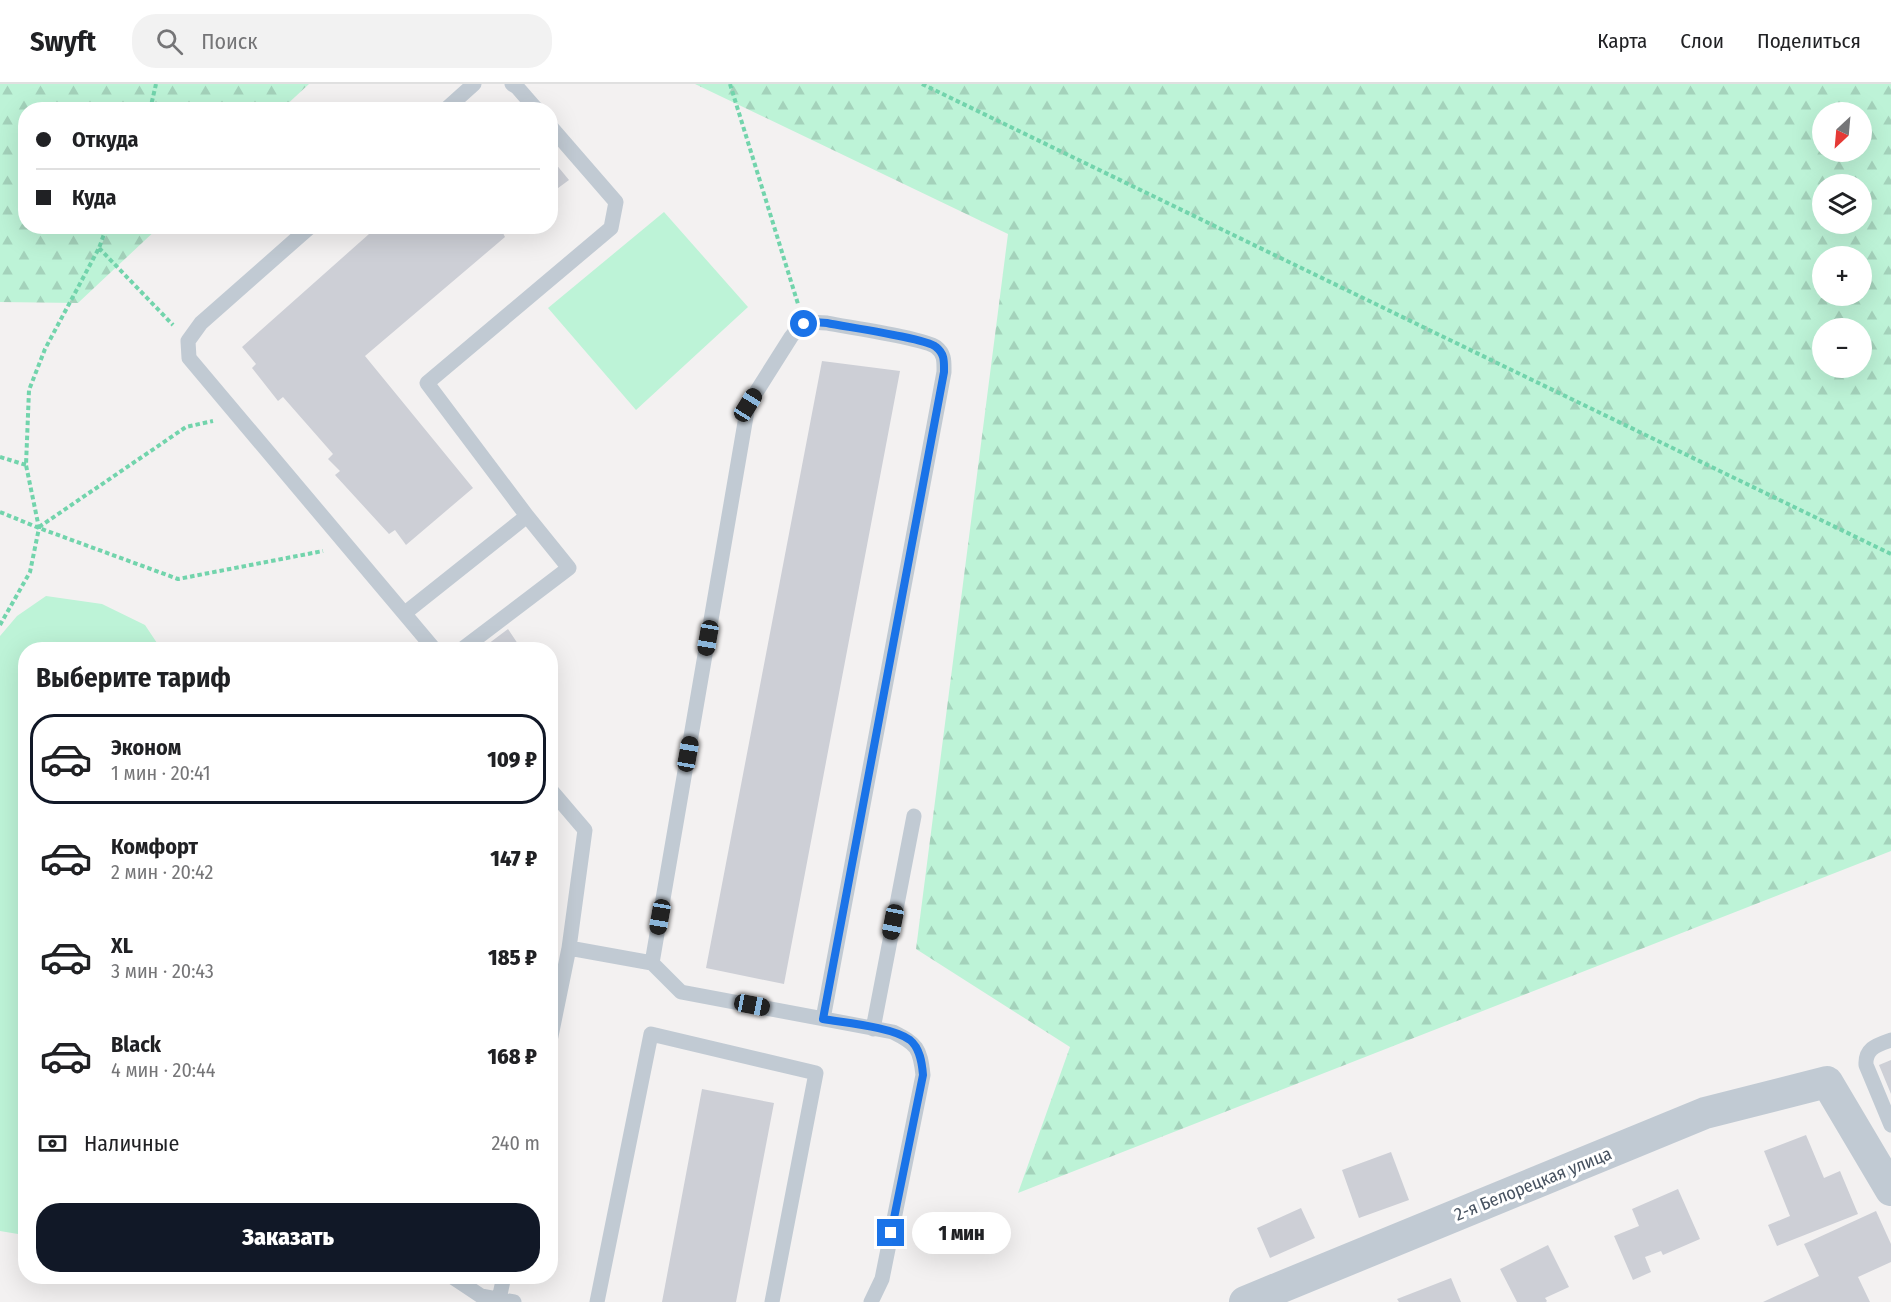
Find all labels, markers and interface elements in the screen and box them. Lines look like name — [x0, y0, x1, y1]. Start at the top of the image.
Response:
search box — [132, 14, 552, 68]
text: Swyft — [30, 25, 96, 58]
icon: search — [153, 25, 186, 58]
text: Поиск — [201, 28, 258, 55]
text: Карта — [1597, 28, 1647, 54]
text: Слои — [1680, 28, 1724, 54]
text: Поделиться — [1757, 28, 1861, 54]
north arrow — [1812, 102, 1872, 162]
map controls — [1812, 102, 1872, 378]
text: Откуда — [72, 126, 139, 153]
button: layers — [1812, 174, 1872, 234]
text: Куда — [72, 184, 116, 211]
button: + — [1812, 246, 1872, 306]
route start — [790, 310, 817, 337]
button: − — [1812, 318, 1872, 378]
car — [731, 385, 765, 425]
car — [696, 619, 720, 657]
text: Выберите тариф — [36, 662, 231, 694]
icon: car — [39, 732, 93, 786]
text: Эконом — [111, 734, 181, 761]
car — [676, 735, 700, 773]
text: 109 ₽ — [487, 746, 537, 773]
text: 1 мин · 20:41 — [111, 761, 210, 785]
icon: car — [39, 831, 93, 885]
text: Комфорт — [111, 833, 198, 860]
text: 147 ₽ — [490, 845, 537, 872]
text: 2 мин · 20:42 — [111, 860, 213, 884]
car — [648, 898, 672, 936]
car — [881, 903, 905, 941]
icon: car — [39, 930, 93, 984]
text: XL — [111, 932, 133, 959]
text: 185 ₽ — [488, 944, 537, 971]
text: 3 мин · 20:43 — [111, 959, 214, 983]
car — [733, 993, 771, 1017]
icon: car — [39, 1029, 93, 1083]
text: Black — [111, 1031, 161, 1058]
text: 168 ₽ — [487, 1043, 537, 1070]
text: 4 мин · 20:44 — [111, 1058, 215, 1082]
icon: cash — [36, 1127, 69, 1160]
text: Наличные — [84, 1130, 179, 1157]
text: 240 m — [491, 1131, 540, 1155]
street label: 2-я Белорецкая улица — [1451, 1142, 1615, 1226]
button: Заказать — [36, 1203, 540, 1272]
callout: 1 мин — [912, 1212, 1011, 1254]
route end — [877, 1219, 904, 1246]
text: 1 мин — [938, 1221, 985, 1245]

